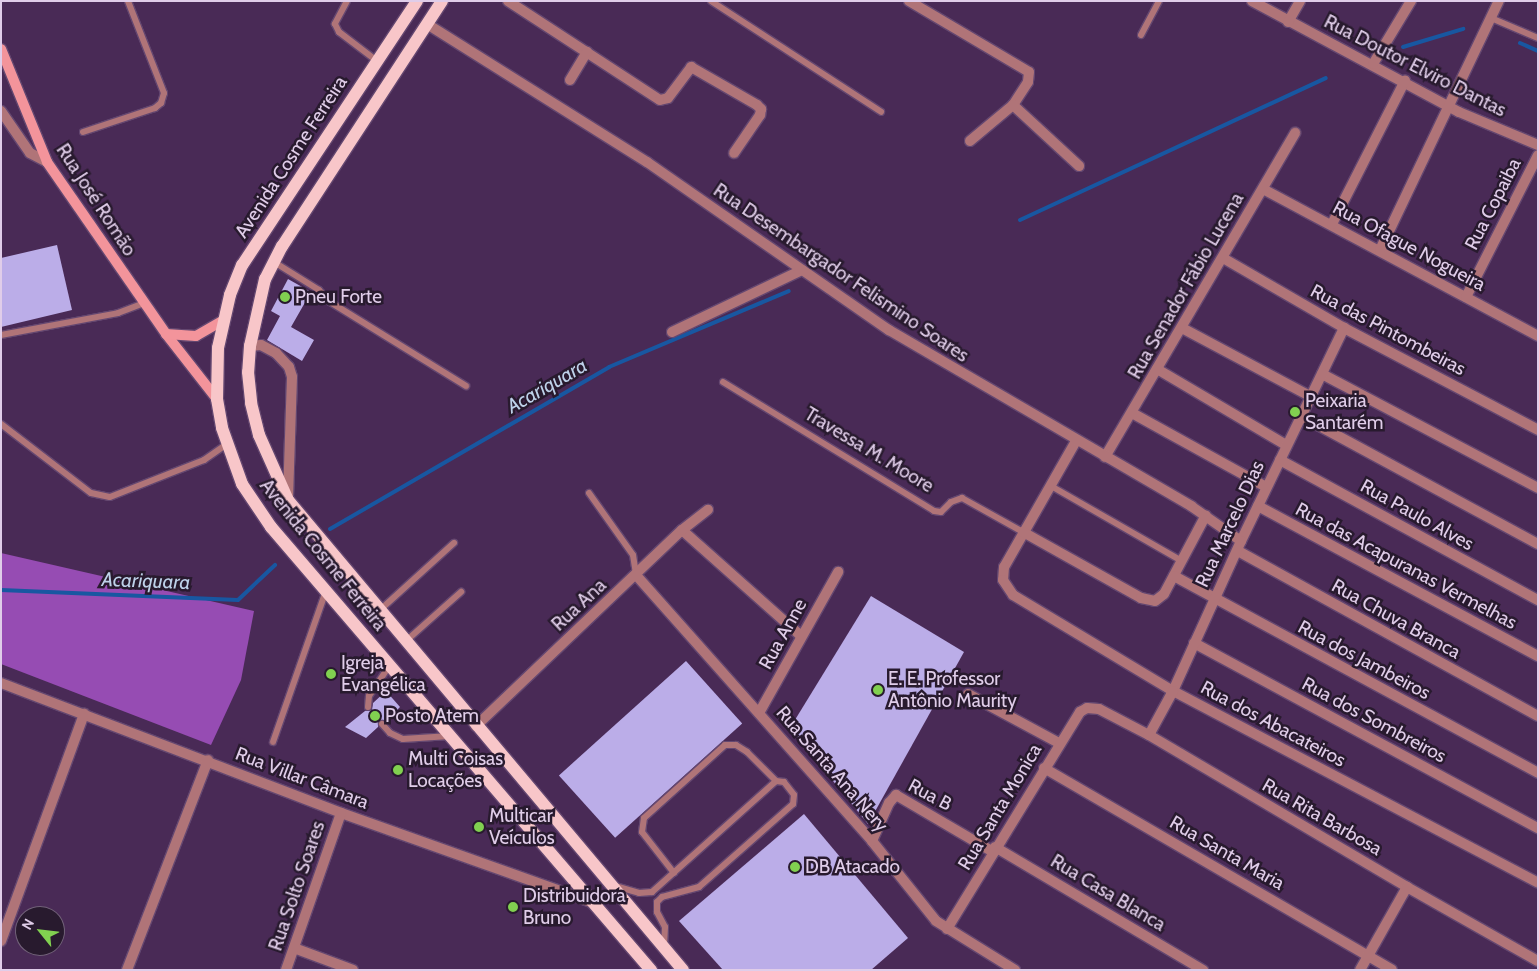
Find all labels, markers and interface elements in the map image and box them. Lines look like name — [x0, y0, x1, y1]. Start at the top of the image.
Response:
street label: Rua Doutor Elviro Dantas — [1320, 10, 1510, 122]
street label: Avenida Cosme Ferreira — [230, 72, 352, 242]
street label: Rua José Romão — [51, 140, 141, 260]
street label: Rua Copaiba — [1460, 154, 1526, 254]
street label: Rua Desembargador Felismino Soares — [709, 179, 973, 367]
street label: Rua Senador Fábio Lucena — [1123, 189, 1249, 383]
street label: Rua Ofague Nogueira — [1329, 196, 1489, 296]
street label: Rua das Pintombeiras — [1307, 280, 1469, 380]
place label: Pneu Forte — [295, 286, 382, 308]
marker: Pneu Forte — [279, 291, 291, 303]
water label: Acariquara — [503, 353, 591, 419]
place label: Peixaria Santarém — [1305, 390, 1383, 434]
street label: Travessa M. Moore — [800, 403, 938, 497]
marker: Peixaria Santarém — [1289, 406, 1301, 418]
street label: Rua Marcelo Dias — [1191, 457, 1269, 591]
street label: Rua Paulo Alves — [1356, 474, 1478, 556]
street label: Avenida Cosme Ferreira — [255, 475, 391, 635]
street label: Rua das Acapuranas Vermelhas — [1291, 498, 1521, 634]
water label: Acariquara — [101, 567, 191, 595]
street label: Rua Ana — [547, 574, 611, 636]
street label: Rua Chuva Branca — [1328, 574, 1464, 664]
street label: Rua Anne — [754, 595, 812, 673]
street label: Rua dos Jambeiros — [1294, 616, 1434, 704]
place label: Igreja Evangélica — [341, 652, 426, 696]
marker: Igreja Evangélica — [325, 668, 337, 680]
place label: E. E. Professor Antônio Maurity — [888, 668, 1017, 712]
street label: Rua dos Sombreiros — [1298, 672, 1450, 768]
street label: Rua dos Abacateiros — [1197, 676, 1349, 772]
marker: E. E. Professor Antônio Maurity — [872, 684, 884, 696]
street label: Rua Santa Ana Nery — [771, 701, 893, 837]
place label: Posto Atem — [385, 705, 479, 727]
marker: Posto Atem — [369, 710, 381, 722]
street label: Rua Santa Monica — [953, 740, 1047, 874]
street label: Rua Villar Câmara — [232, 742, 372, 814]
place label: Multi Coisas Locações — [408, 748, 503, 792]
marker: Multi Coisas Locações — [392, 764, 404, 776]
street label: Rua B — [904, 774, 956, 816]
street label: Rua Rita Barbosa — [1258, 774, 1386, 860]
place label: Multicar Veículos — [489, 805, 554, 849]
street label: Rua Santa Maria — [1166, 811, 1288, 895]
street label: Rua Solto Soares — [264, 818, 330, 954]
marker: Multicar Veículos — [473, 821, 485, 833]
street label: Rua Casa Blanca — [1046, 850, 1170, 936]
place label: DB Atacado — [805, 856, 900, 878]
marker: DB Atacado — [789, 861, 801, 873]
place label: Distribuidora Bruno — [523, 885, 626, 929]
marker: Distribuidora Bruno — [507, 901, 519, 913]
north arrow — [15, 906, 65, 956]
text: N — [17, 916, 38, 933]

